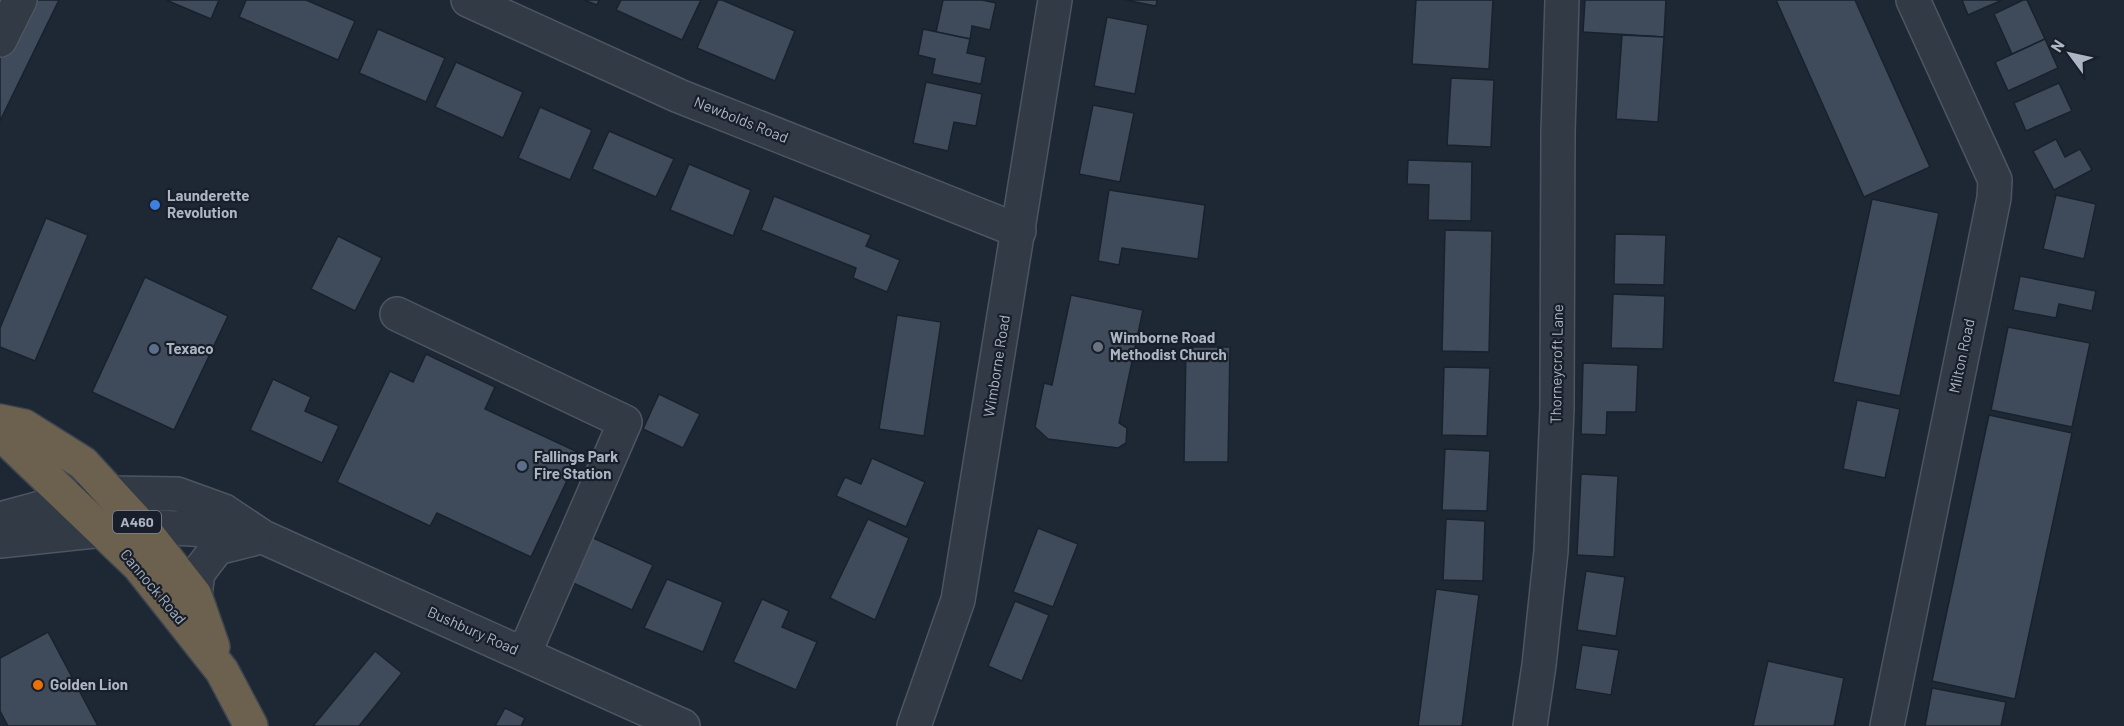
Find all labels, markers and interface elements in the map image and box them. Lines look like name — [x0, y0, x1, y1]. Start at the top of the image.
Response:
north arrow — [2040, 24, 2100, 84]
text: N — [2046, 36, 2068, 55]
street label: Newbolds Road — [692, 92, 791, 146]
place label: Launderette Revolution — [167, 186, 250, 221]
marker: Launderette Revolution — [148, 198, 162, 212]
street label: Thorneycroft Lane — [1546, 304, 1566, 424]
street label: Wimborne Road — [979, 313, 1013, 418]
street label: Milton Road — [1944, 317, 1978, 395]
place label: Wimborne Road Methodist Church — [1110, 328, 1227, 363]
place label: Texaco — [166, 339, 214, 357]
marker: Wimborne Road Methodist Church — [1091, 340, 1105, 354]
marker: Texaco — [147, 342, 161, 356]
place label: Fallings Park Fire Station — [534, 447, 618, 482]
marker: Fallings Park Fire Station — [515, 459, 529, 473]
road number: A460 — [113, 511, 161, 533]
street label: Cannock Road — [117, 545, 190, 628]
street label: Bushbury Road — [425, 602, 522, 658]
place label: Golden Lion — [50, 675, 128, 693]
marker: Golden Lion — [31, 678, 45, 692]

